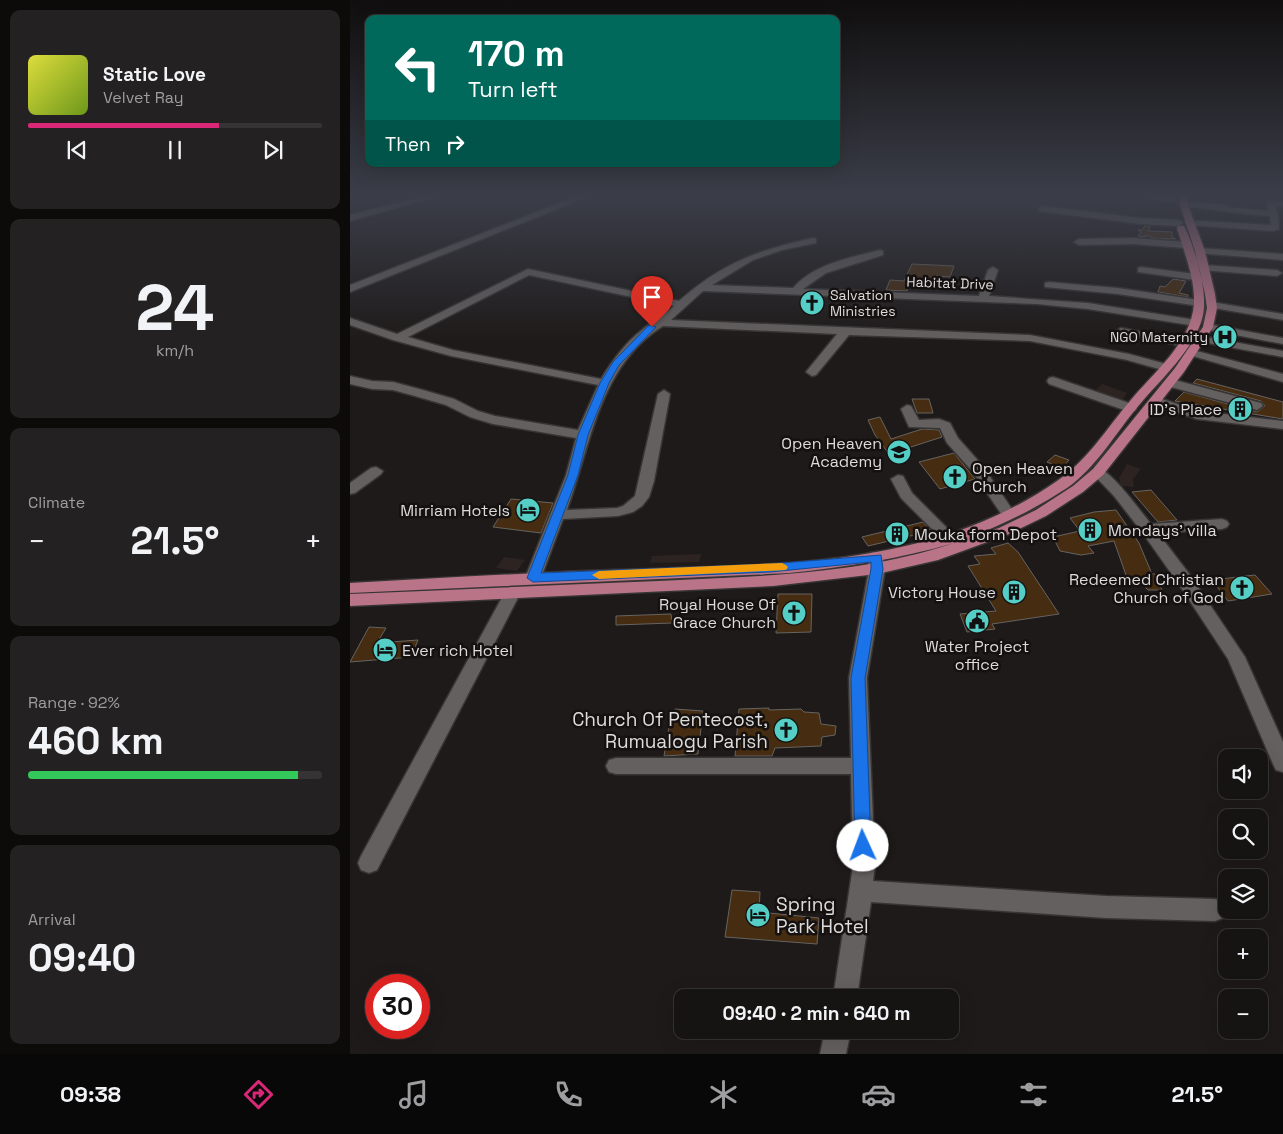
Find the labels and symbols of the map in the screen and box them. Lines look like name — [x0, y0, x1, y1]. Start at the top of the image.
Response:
street label: Habitat Drive — [906, 272, 994, 294]
pin — [631, 276, 673, 327]
place label: Salvation Ministries — [830, 286, 896, 320]
church icon: Salvation Ministries — [799, 290, 825, 316]
hospital icon: NGO Maternity — [1212, 324, 1238, 350]
place label: NGO Maternity — [1110, 328, 1208, 346]
building icon: ID's Place — [1227, 396, 1253, 422]
place label: ID's Place — [1150, 399, 1222, 420]
place label: Open Heaven Academy — [781, 433, 882, 472]
school or university icon: Open Heaven Academy — [886, 439, 912, 465]
place label: Open Heaven Church — [972, 458, 1073, 497]
church icon: Open Heaven Church — [942, 464, 968, 490]
hotel icon: Mirriam Hotels — [515, 497, 541, 523]
place label: Mirriam Hotels — [400, 500, 510, 521]
building icon: Mondays' villa — [1077, 517, 1103, 543]
place label: Mondays' villa — [1108, 520, 1217, 541]
building icon: Mouka form Depot — [884, 521, 910, 547]
place label: Mouka form Depot — [914, 524, 1057, 545]
place label: Redeemed Christian Church of God — [1069, 569, 1224, 608]
church icon: Redeemed Christian Church of God — [1229, 575, 1255, 601]
building icon: Victory House — [1001, 579, 1027, 605]
place label: Victory House — [888, 582, 996, 603]
place label: Royal House Of Grace Church — [659, 594, 776, 633]
church icon: Royal House Of Grace Church — [781, 600, 807, 626]
public building icon: Water Project office — [964, 608, 990, 634]
place label: Water Project office — [925, 636, 1029, 675]
hotel icon: Ever rich Hotel — [372, 637, 398, 663]
place label: Ever rich Hotel — [402, 640, 513, 661]
place label: Church Of Pentecost, Rumualogu Parish — [572, 707, 768, 754]
church icon: Church Of Pentecost, Rumualogu Parish — [773, 717, 799, 743]
position arrow — [836, 819, 888, 871]
place label: Spring Park Hotel — [776, 892, 869, 939]
hotel icon: Spring Park Hotel — [745, 902, 771, 928]
speed limit sign: 30 — [365, 974, 430, 1039]

